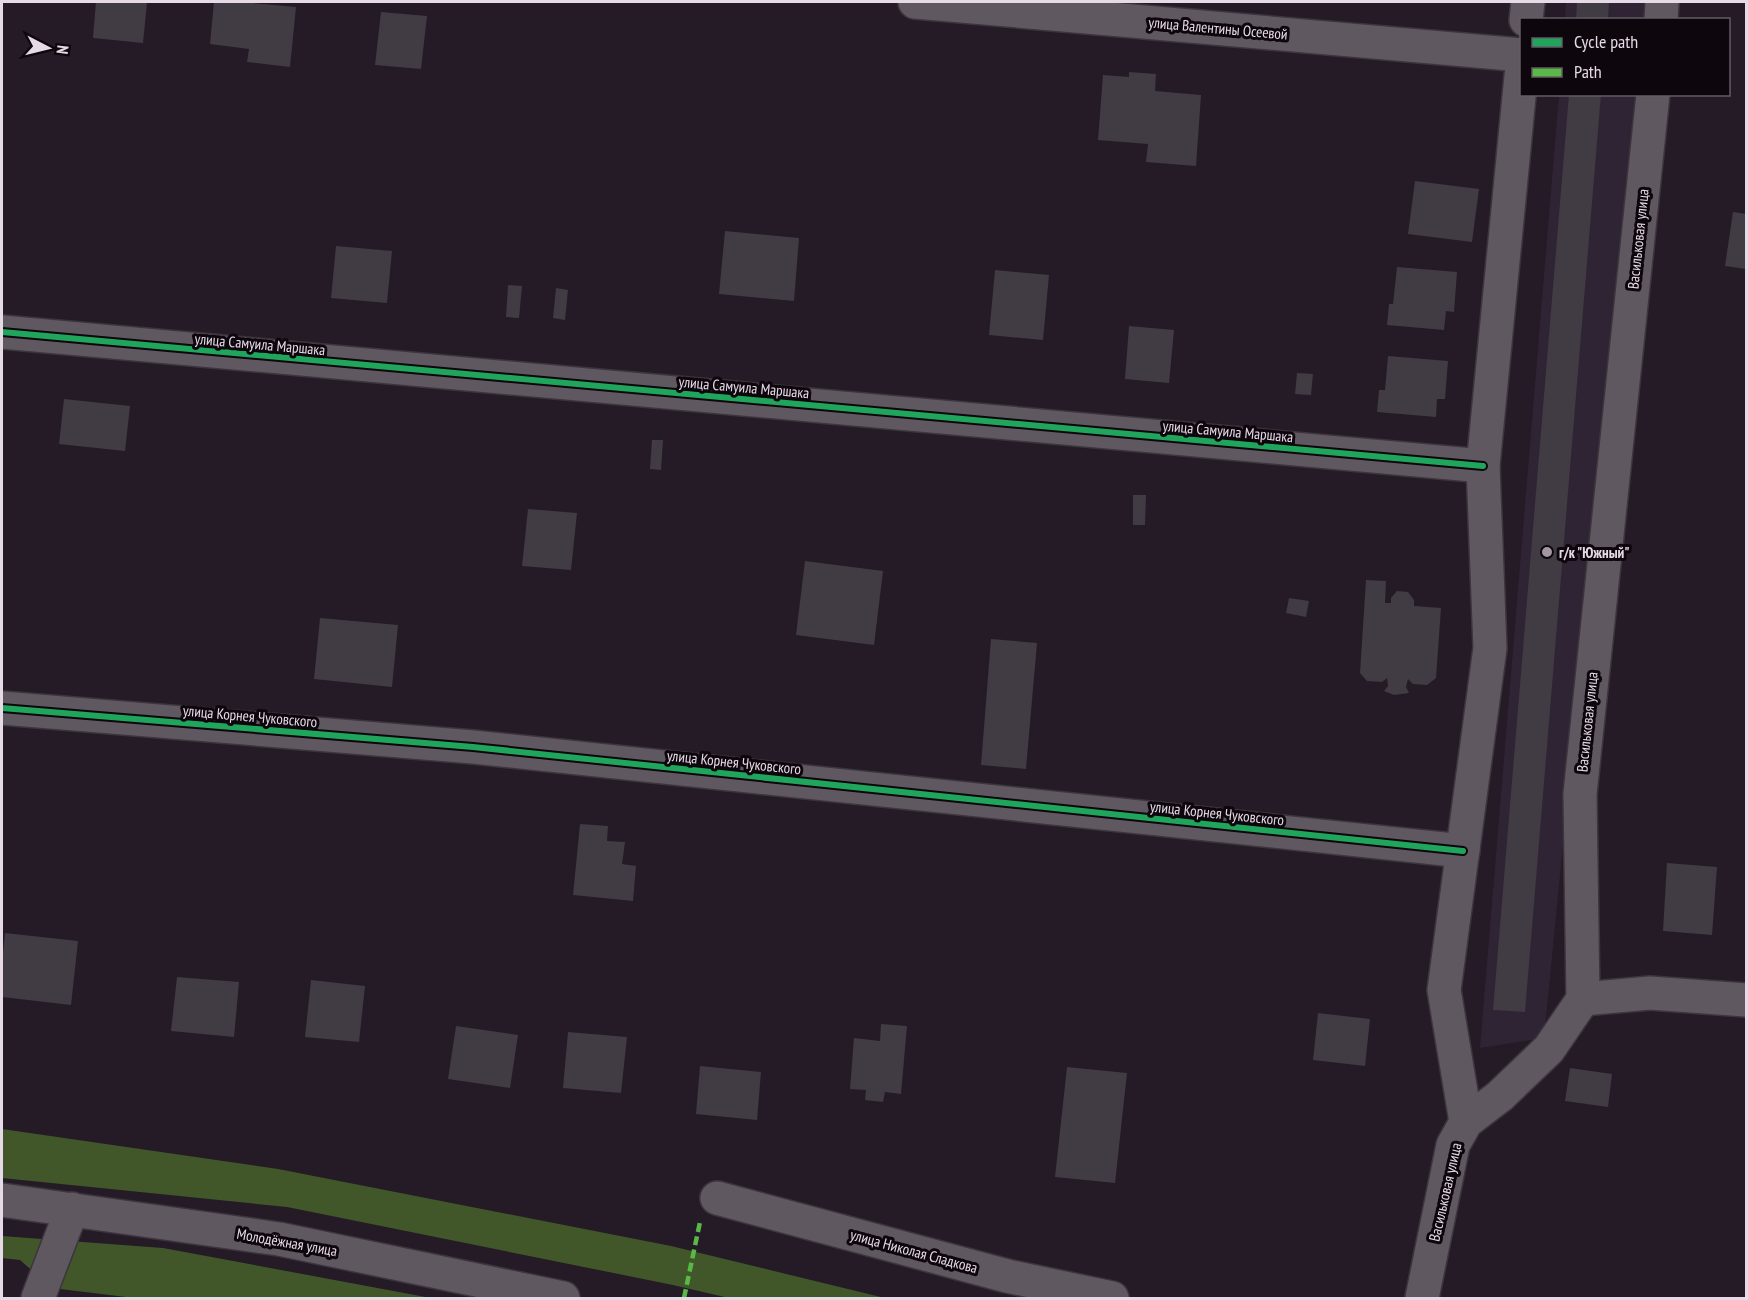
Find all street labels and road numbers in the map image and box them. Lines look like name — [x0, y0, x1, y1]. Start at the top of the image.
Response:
street label: улица Валентины Осеевой — [1148, 12, 1288, 44]
street label: Васильковая улица — [1623, 188, 1653, 290]
street label: улица Самуила Маршака — [194, 329, 326, 359]
street label: улица Самуила Маршака — [678, 372, 810, 402]
street label: улица Самуила Маршака — [1162, 416, 1294, 446]
street label: Васильковая улица — [1572, 671, 1602, 773]
street label: улица Корнея Чуковского — [182, 701, 318, 731]
street label: улица Корнея Чуковского — [666, 746, 802, 778]
street label: улица Корнея Чуковского — [1149, 797, 1285, 829]
street label: Васильковая улица — [1424, 1141, 1466, 1243]
street label: Молодёжная улица — [235, 1224, 339, 1260]
street label: улица Николая Сладкова — [848, 1225, 980, 1277]

